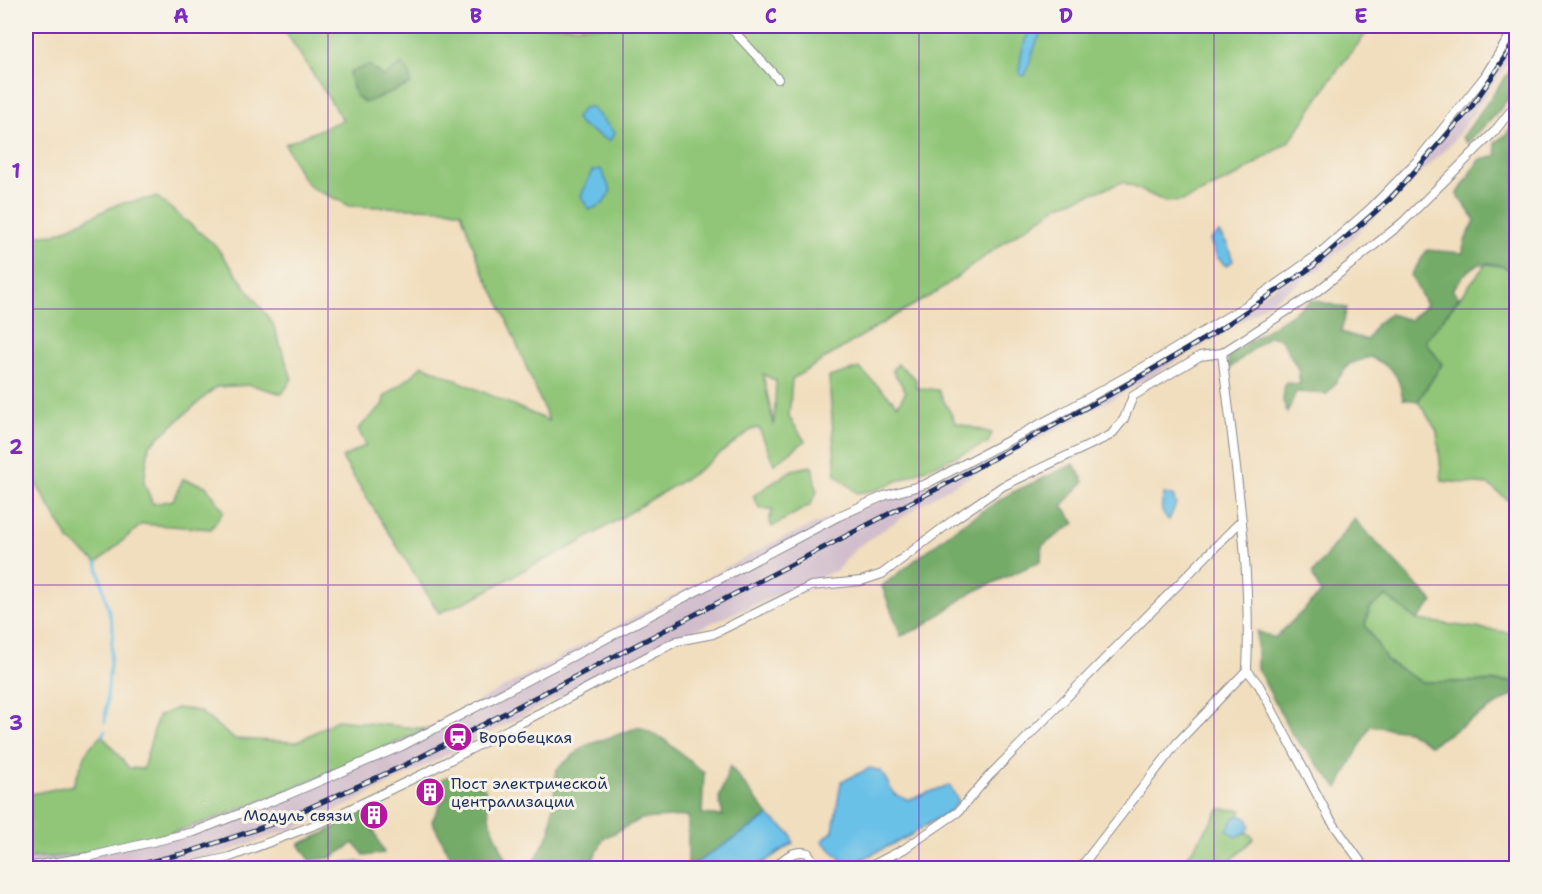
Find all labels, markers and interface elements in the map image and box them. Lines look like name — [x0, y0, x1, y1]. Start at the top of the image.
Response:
text: A — [173, 3, 189, 29]
text: B — [470, 3, 482, 29]
text: C — [765, 3, 777, 29]
text: D — [1059, 3, 1073, 29]
text: E — [1354, 3, 1368, 29]
text: 1 — [11, 158, 21, 184]
text: 2 — [9, 434, 23, 460]
text: 3 — [9, 710, 23, 736]
station icon: Воробецкая — [442, 721, 474, 753]
place label: Воробецкая — [479, 727, 572, 748]
place label: Пост электрической централизации — [451, 773, 608, 812]
building icon: Пост электрической централизации — [414, 776, 446, 808]
building icon: Модуль связи — [358, 799, 390, 831]
place label: Модуль связи — [244, 805, 353, 826]

